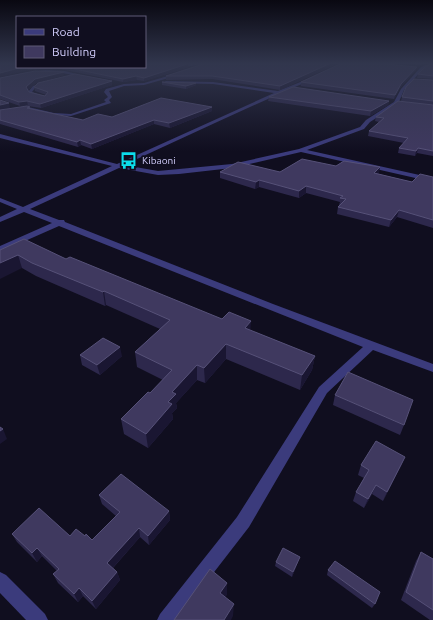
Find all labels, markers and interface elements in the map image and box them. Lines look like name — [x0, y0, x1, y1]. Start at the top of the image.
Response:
legend — [16, 16, 146, 68]
text: Road — [52, 25, 80, 38]
text: Building — [52, 45, 96, 58]
bus stop icon: Kibaoni — [119, 150, 139, 170]
place label: Kibaoni — [142, 155, 176, 166]

